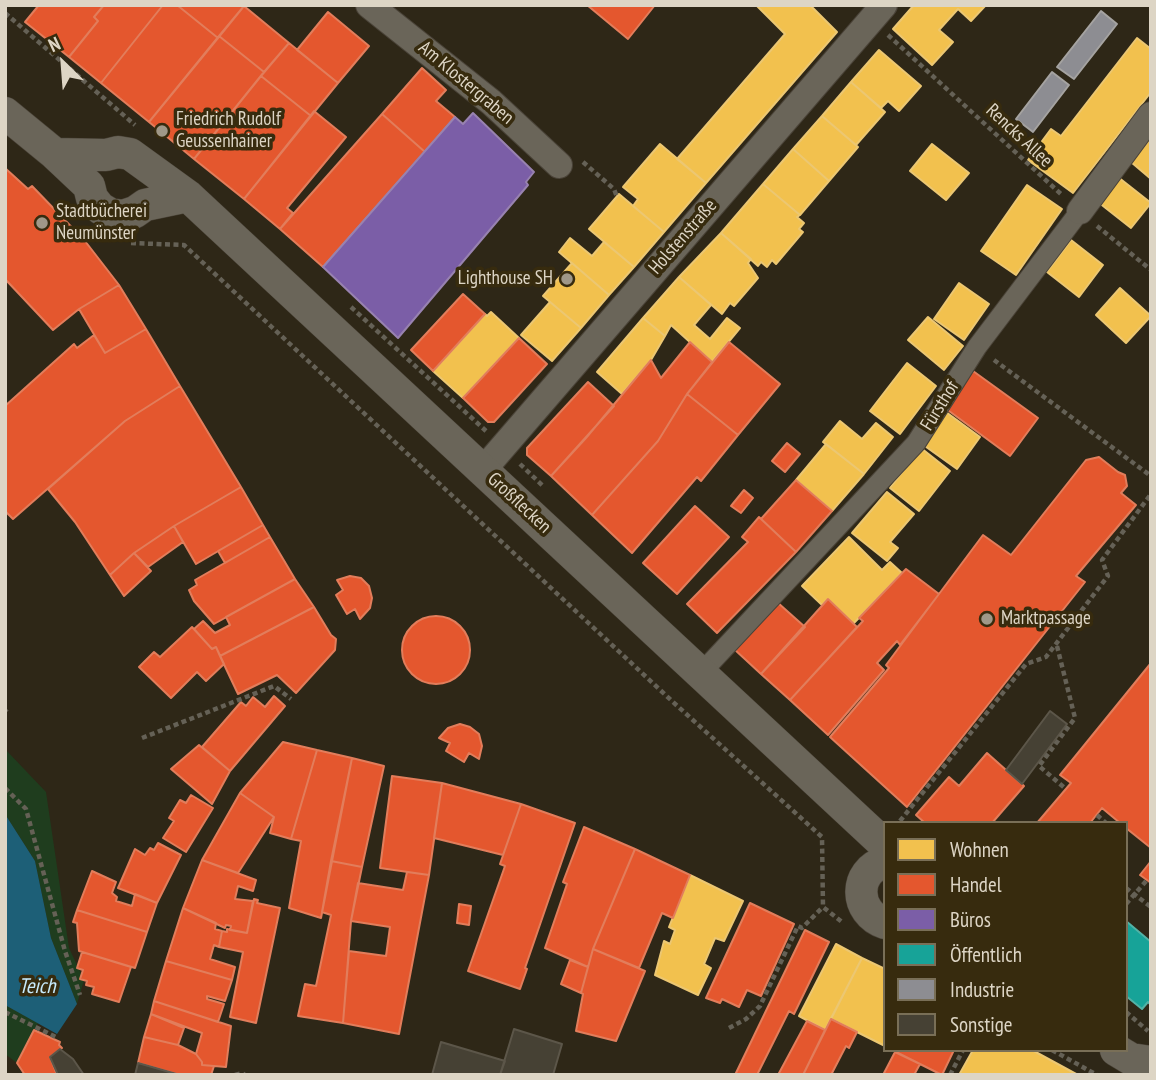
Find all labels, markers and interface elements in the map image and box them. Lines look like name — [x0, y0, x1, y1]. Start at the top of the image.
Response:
north arrow — [28, 28, 98, 98]
text: N — [44, 31, 64, 57]
street label: Am Klostergraben — [414, 37, 518, 129]
street label: Rencks Allee — [981, 100, 1057, 172]
place label: Friedrich Rudolf Geussenhainer — [176, 109, 281, 153]
marker: Friedrich Rudolf Geussenhainer — [154, 123, 170, 139]
street label: Holstenstraße — [644, 195, 722, 279]
place label: Stadtbücherei Neumünster — [56, 201, 147, 245]
marker: Stadtbücherei Neumünster — [34, 215, 50, 231]
place label: Lighthouse SH — [458, 268, 553, 290]
marker: Lighthouse SH — [559, 271, 575, 287]
street label: Fürsthof — [916, 377, 964, 435]
street label: Großflecken — [482, 468, 556, 538]
place label: Marktpassage — [1001, 608, 1091, 630]
marker: Marktpassage — [979, 611, 995, 627]
legend — [883, 821, 1128, 1052]
text: Wohnen — [950, 836, 1009, 863]
text: Handel — [950, 871, 1002, 898]
text: Büros — [950, 906, 991, 933]
text: Öffentlich — [950, 941, 1022, 968]
water label: Teich — [18, 974, 56, 1000]
text: Industrie — [950, 976, 1014, 1003]
text: Sonstige — [950, 1011, 1012, 1038]

